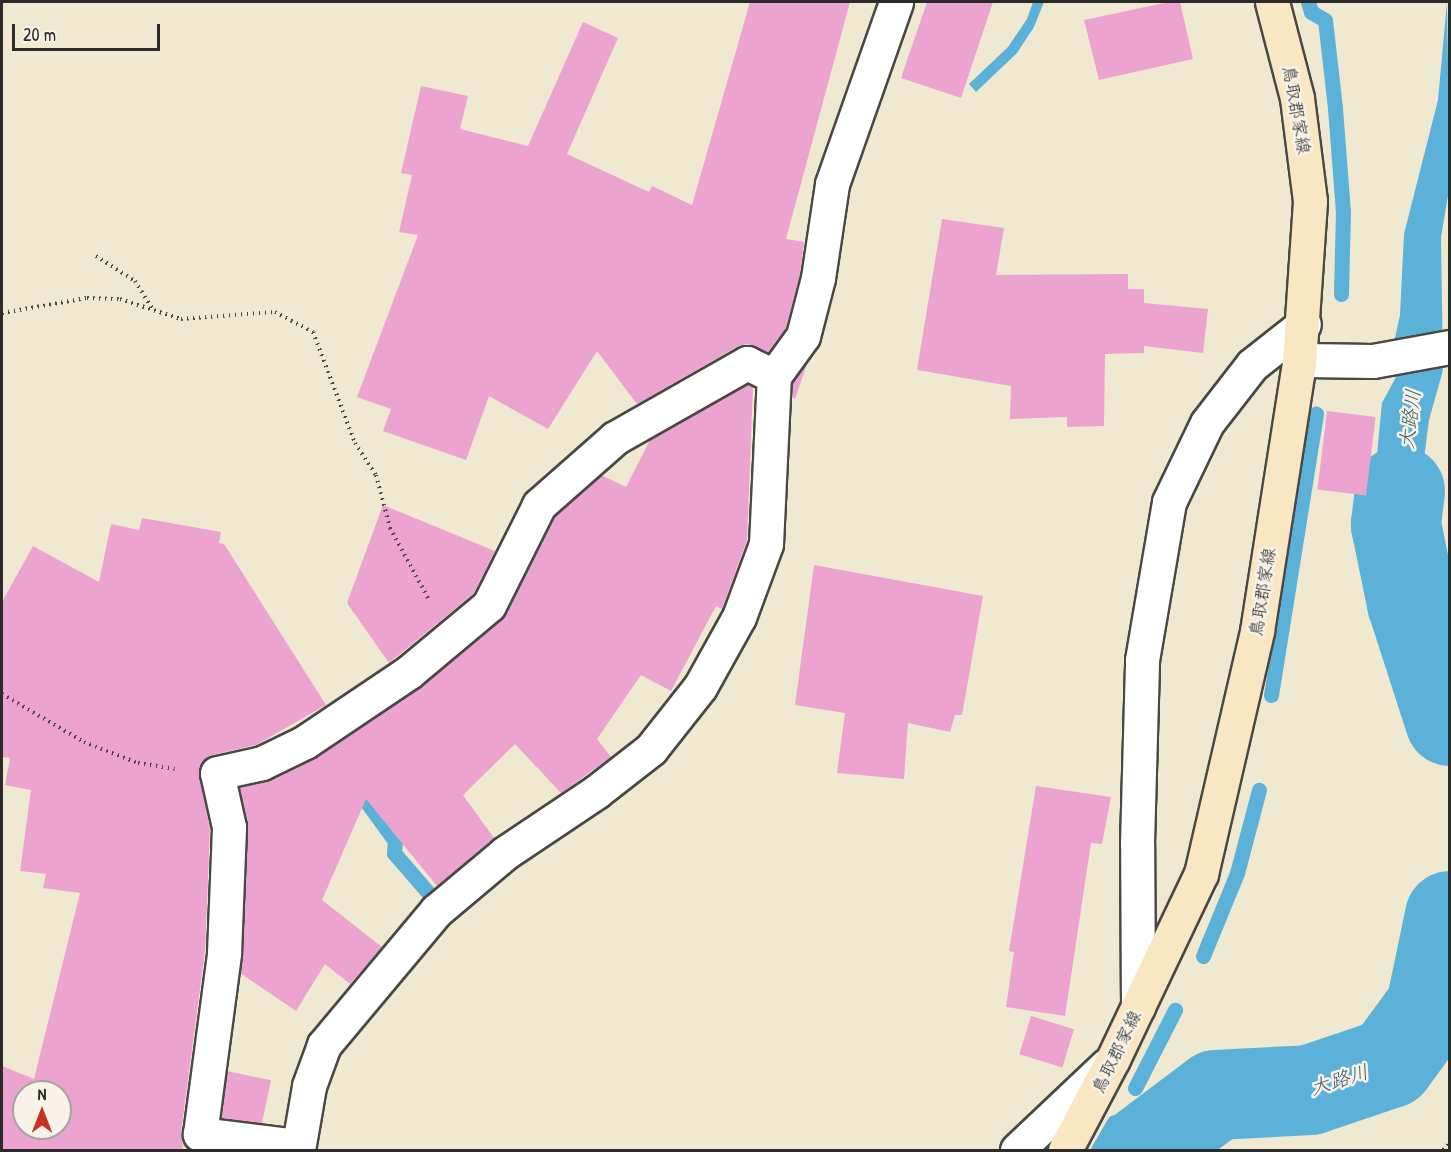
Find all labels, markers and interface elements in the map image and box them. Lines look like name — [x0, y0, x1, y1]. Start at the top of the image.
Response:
scale bar — [15, 12, 164, 50]
text: 20 m — [23, 22, 56, 47]
street label: 鳥取郡家線 — [1278, 64, 1314, 156]
water label: 大路川 — [1393, 388, 1425, 450]
street label: 鳥取郡家線 — [1245, 546, 1281, 638]
street label: 鳥取郡家線 — [1088, 1007, 1146, 1097]
water label: 大路川 — [1307, 1059, 1371, 1099]
north arrow — [12, 1080, 72, 1140]
text: N — [38, 1083, 46, 1105]

